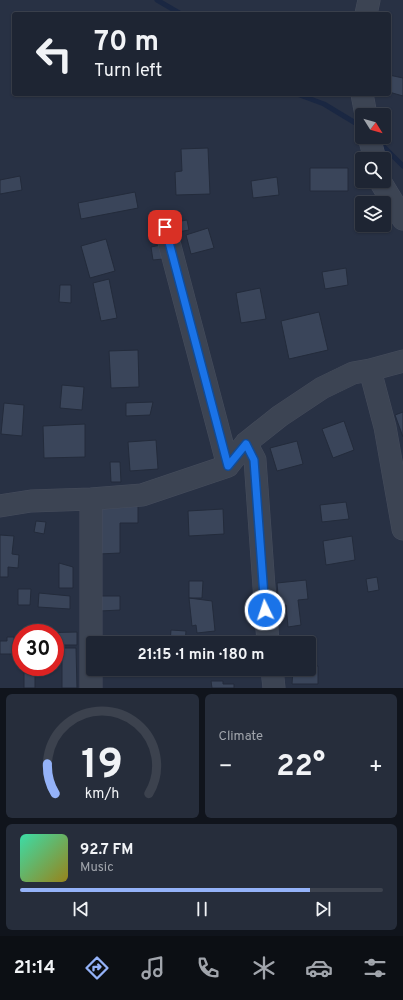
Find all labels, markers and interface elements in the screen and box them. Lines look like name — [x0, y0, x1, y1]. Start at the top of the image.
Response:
text: 70 m — [94, 25, 159, 61]
icon: left — [28, 28, 80, 80]
text: Turn left — [94, 60, 162, 83]
north arrow — [355, 108, 391, 144]
map controls — [355, 108, 391, 232]
button: search — [355, 152, 391, 188]
button: layers — [355, 196, 391, 232]
pin — [148, 210, 182, 244]
icon: arrive — [154, 216, 176, 238]
position arrow — [244, 589, 286, 631]
speed limit sign: 30 — [12, 624, 64, 676]
text: 21:15 · 1 min · 180 m — [138, 646, 264, 665]
text: Climate — [219, 729, 263, 745]
text: 19 — [81, 740, 123, 793]
text: 22° — [276, 749, 325, 786]
text: − — [219, 754, 233, 781]
text: + — [369, 754, 383, 781]
text: km/h — [85, 785, 120, 803]
text: 92.7 FM — [80, 841, 133, 860]
text: Music — [80, 860, 114, 876]
icon: previous — [70, 898, 92, 920]
icon: pause — [191, 898, 213, 920]
icon: next — [312, 898, 334, 920]
icon: directions — [83, 954, 111, 982]
icon: music — [139, 954, 167, 982]
icon: phone — [194, 954, 222, 982]
icon: climate — [250, 954, 278, 982]
icon: car — [305, 954, 333, 982]
icon: filters — [361, 954, 389, 982]
text: 21:14 — [14, 957, 55, 980]

